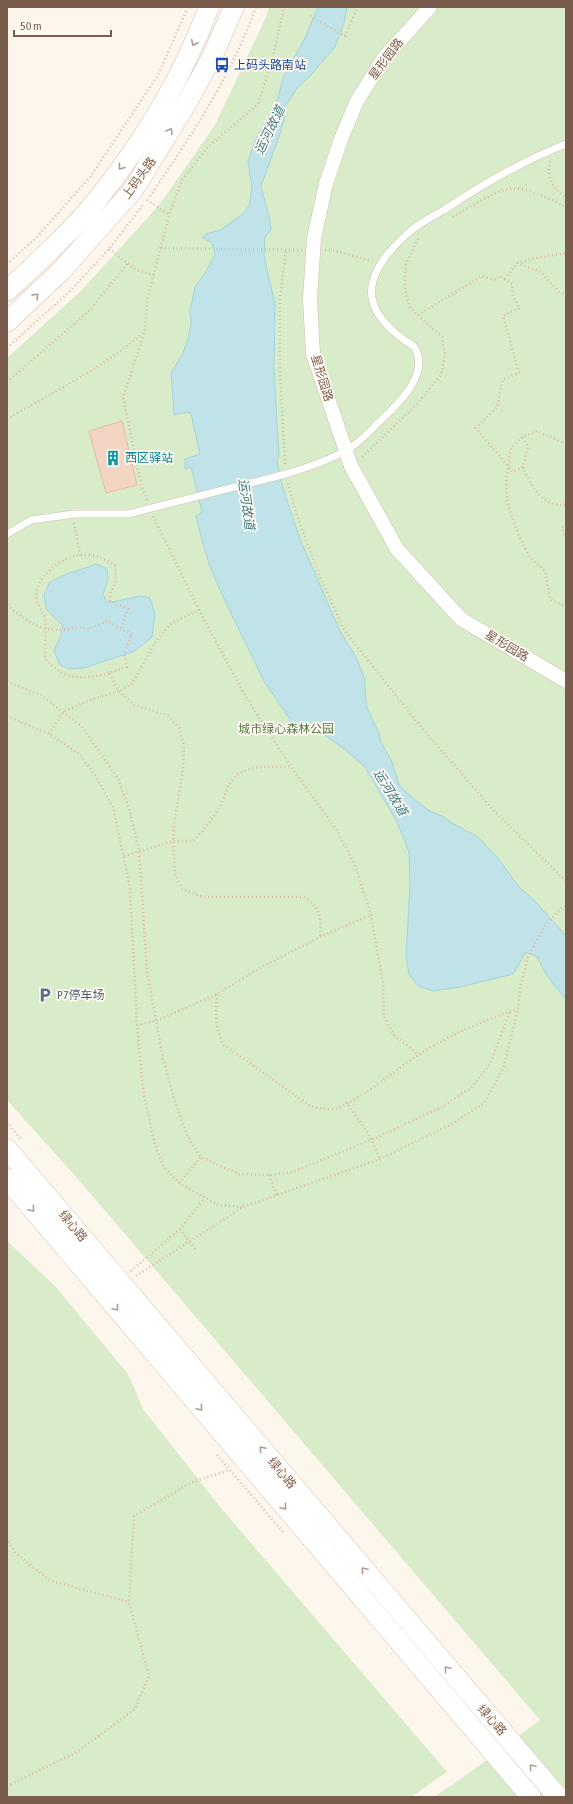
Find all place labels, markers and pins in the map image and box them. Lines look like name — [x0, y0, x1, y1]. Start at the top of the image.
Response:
bus stop icon: 上码头路南站 — [213, 56, 231, 74]
place label: 上码头路南站 — [234, 58, 306, 72]
building icon: 西区驿站 — [104, 449, 122, 467]
place label: 西区驿站 — [125, 451, 173, 465]
parking icon: P7停车场 — [36, 986, 54, 1004]
place label: P7停车场 — [57, 988, 105, 1002]

